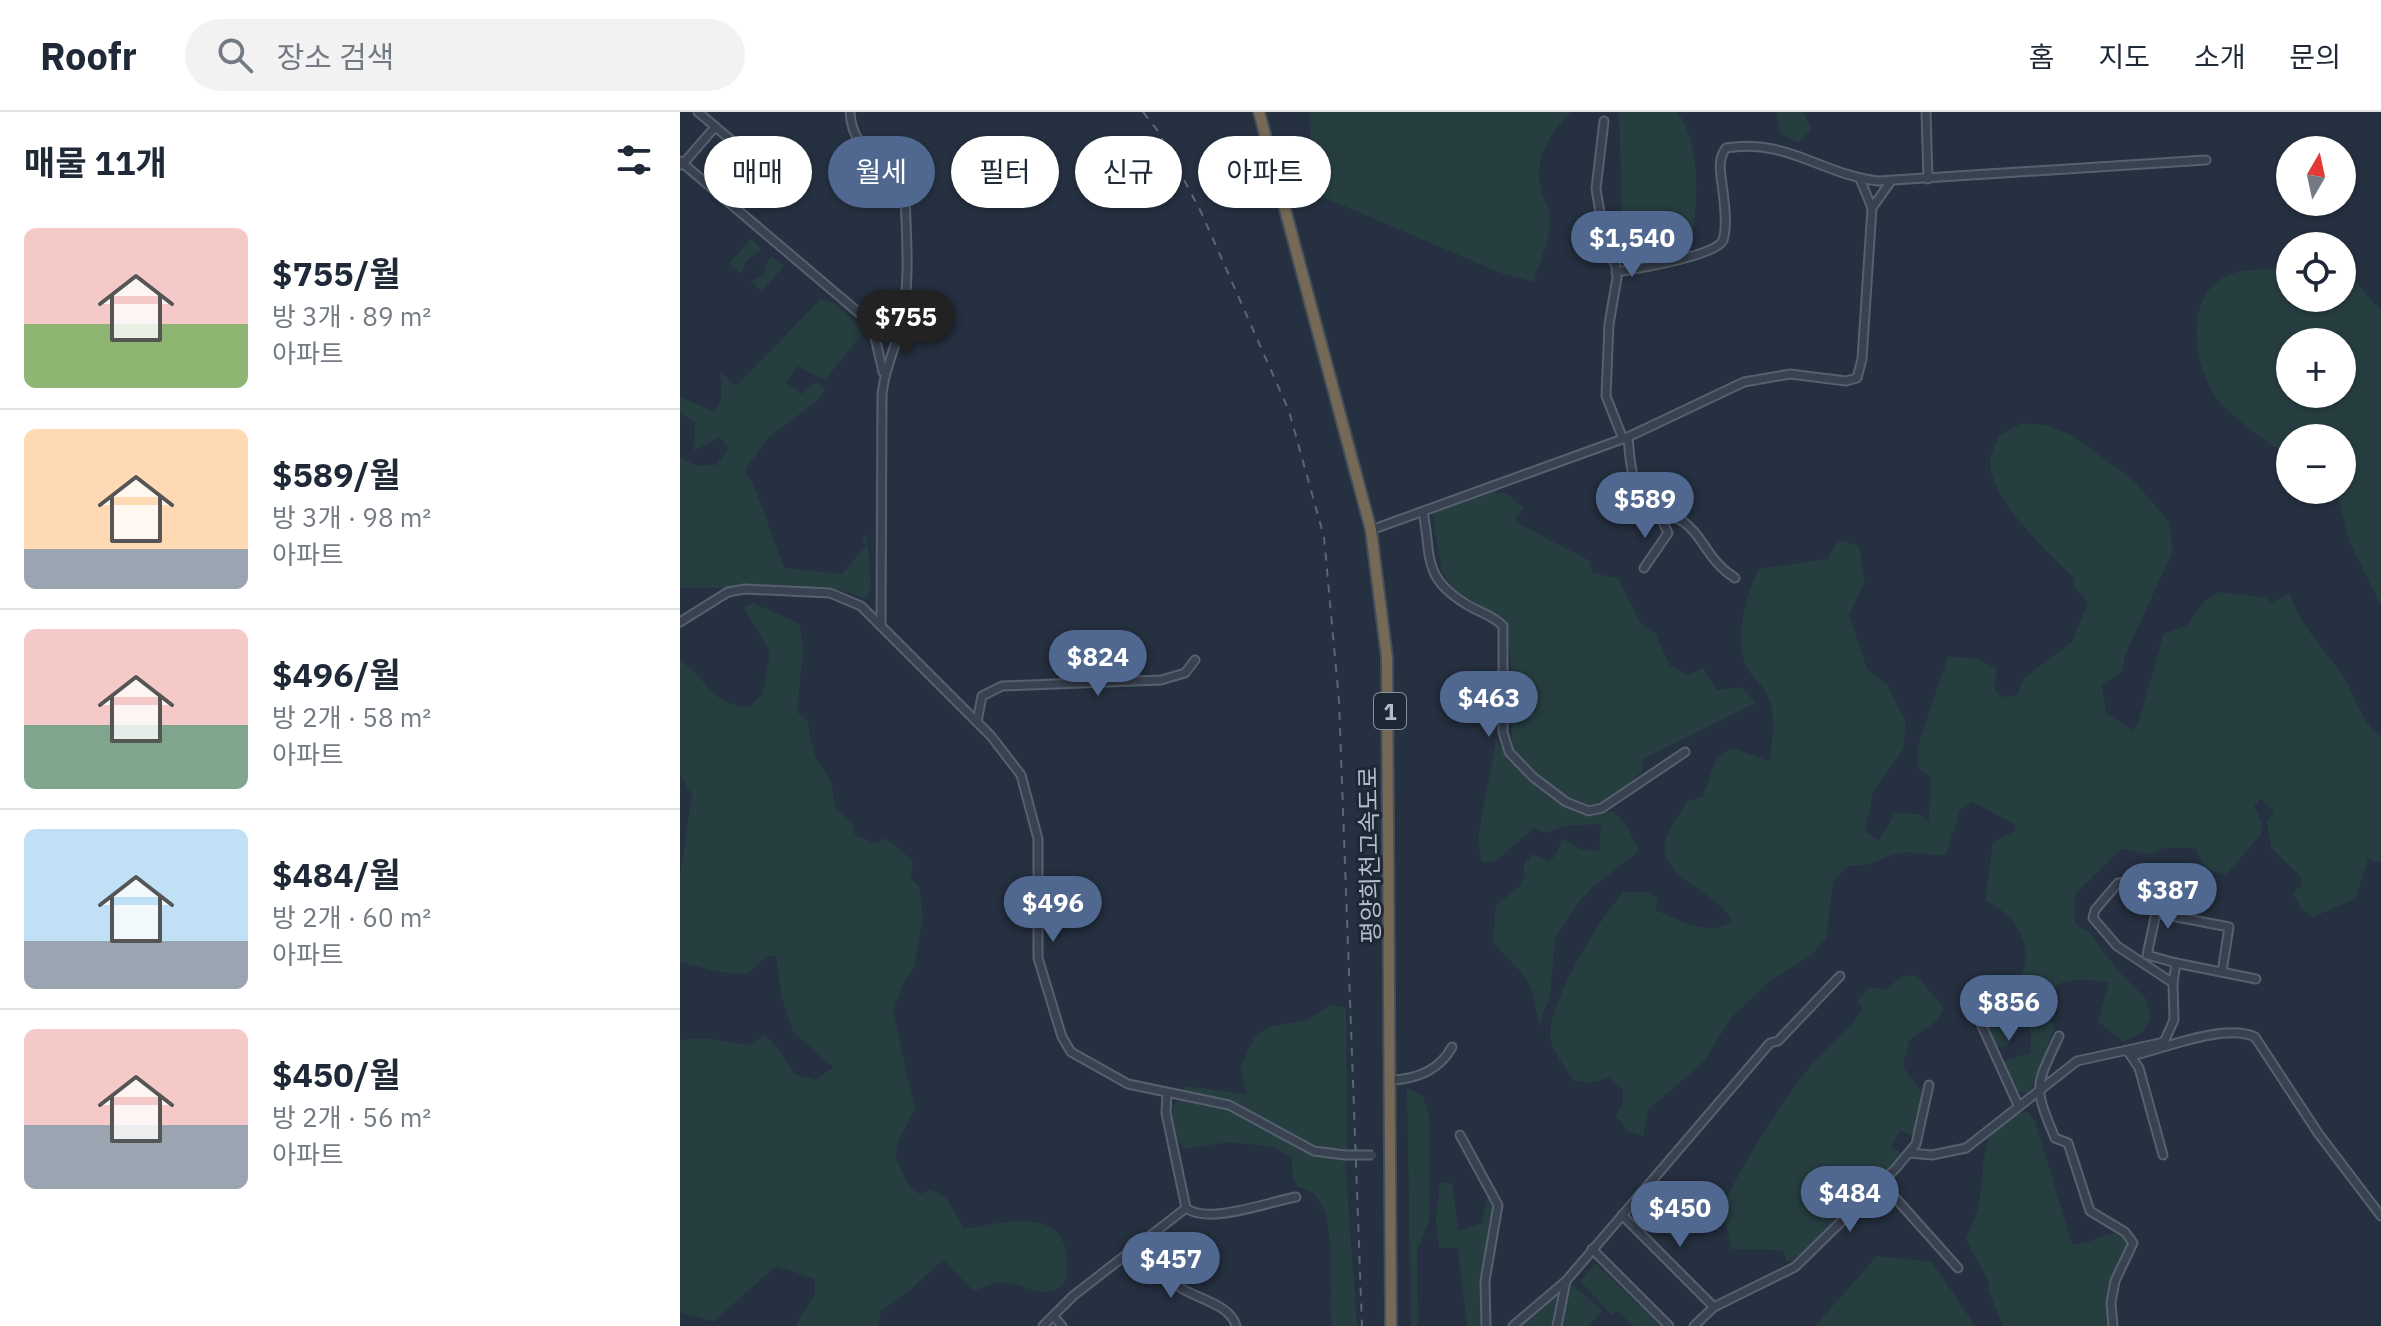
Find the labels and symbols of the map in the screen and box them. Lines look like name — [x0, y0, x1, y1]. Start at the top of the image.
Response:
north arrow — [2276, 136, 2356, 216]
pin: $1,540 — [1567, 211, 1697, 279]
pin: $755 — [859, 290, 953, 358]
pin: $589 — [1598, 472, 1692, 540]
pin: $824 — [1051, 630, 1145, 698]
pin: $463 — [1442, 671, 1536, 739]
road number: 1 — [1374, 693, 1406, 729]
street label: 평양희천고속도로 — [1351, 766, 1387, 944]
pin: $387 — [2121, 863, 2215, 931]
pin: $496 — [1006, 876, 1100, 944]
pin: $856 — [1962, 975, 2056, 1043]
pin: $484 — [1803, 1166, 1897, 1234]
pin: $450 — [1633, 1181, 1727, 1249]
pin: $457 — [1124, 1232, 1218, 1300]

